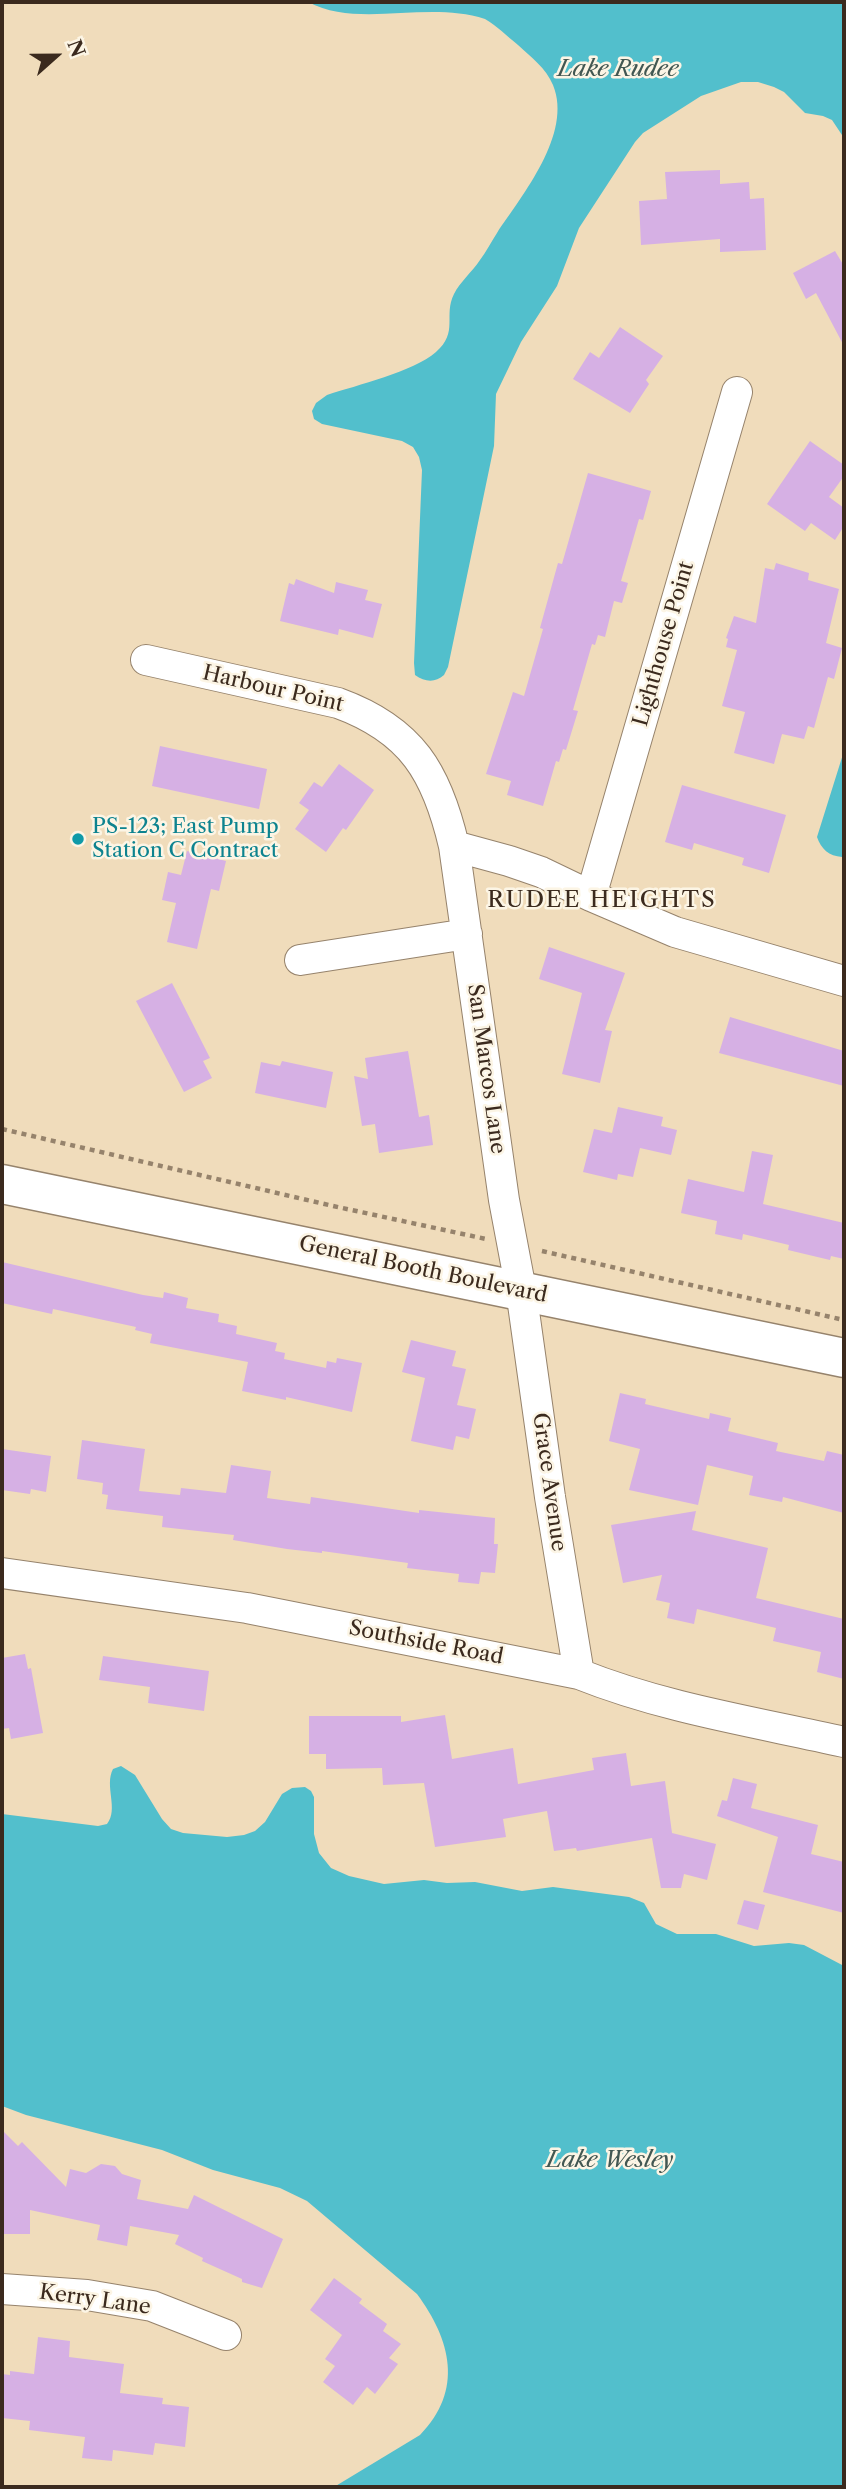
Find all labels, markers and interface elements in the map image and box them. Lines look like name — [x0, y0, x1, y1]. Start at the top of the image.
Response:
north arrow — [21, 21, 91, 91]
text: N — [62, 36, 90, 60]
water label: Lake Rudee — [557, 55, 679, 83]
street label: Lighthouse Point — [628, 559, 700, 729]
street label: Harbour Point — [200, 661, 346, 717]
place label: PS-123; East Pump Station C Contract — [92, 814, 279, 864]
marker: PS-123; East Pump Station C Contract — [70, 831, 86, 847]
district label: RUDEE HEIGHTS — [489, 886, 715, 914]
street label: San Marcos Lane — [462, 982, 510, 1156]
street label: General Booth Boulevard — [297, 1231, 549, 1309]
street label: Grace Avenue — [527, 1411, 571, 1553]
street label: Southside Road — [347, 1616, 505, 1670]
water label: Lake Wesley — [546, 2146, 674, 2174]
street label: Kerry Lane — [38, 2280, 152, 2320]

